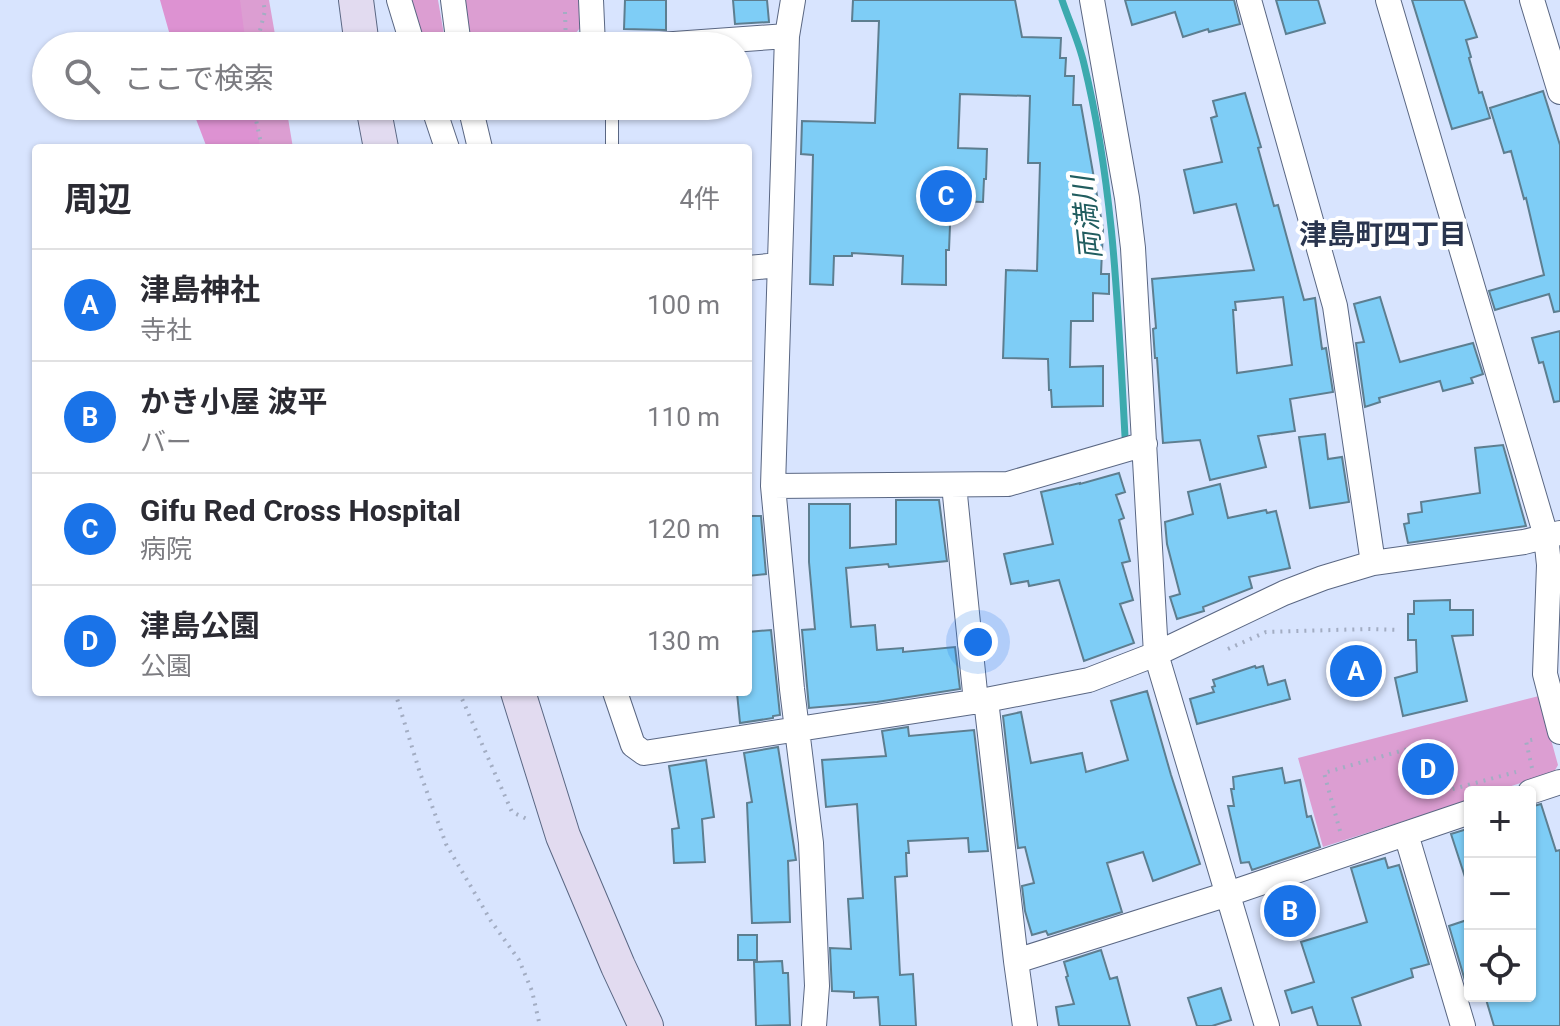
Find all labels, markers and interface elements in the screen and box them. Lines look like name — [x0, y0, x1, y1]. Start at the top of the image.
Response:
search box — [32, 32, 752, 120]
icon: search — [60, 54, 104, 98]
text: ここで検索 — [124, 61, 274, 96]
pin: C — [920, 166, 972, 226]
water label: 両満川 — [1066, 172, 1108, 262]
text: 周辺 — [64, 179, 132, 219]
text: 4件 — [679, 184, 720, 214]
district label: 津島町四丁目 — [1299, 218, 1467, 251]
text: 津島神社 — [140, 272, 260, 307]
text: A — [81, 290, 99, 320]
text: 100 m — [647, 290, 720, 320]
text: 寺社 — [140, 315, 192, 345]
text: かき小屋 波平 — [140, 384, 327, 419]
text: B — [82, 402, 98, 432]
text: 110 m — [647, 402, 720, 432]
text: バー — [140, 427, 192, 457]
text: Gifu Red Cross Hospital — [140, 493, 461, 528]
text: C — [81, 514, 99, 544]
text: 120 m — [647, 514, 720, 544]
text: 病院 — [140, 534, 192, 564]
text: 津島公園 — [140, 608, 260, 643]
your location — [958, 622, 998, 662]
text: D — [82, 626, 98, 656]
text: 130 m — [647, 626, 720, 656]
pin: A — [1330, 641, 1382, 701]
text: 公園 — [140, 651, 192, 681]
pin: D — [1402, 739, 1454, 799]
map controls — [1464, 786, 1536, 1002]
button: + — [1464, 786, 1536, 858]
button: − — [1464, 858, 1536, 930]
pin: B — [1264, 881, 1316, 941]
button: locate — [1464, 930, 1536, 1002]

